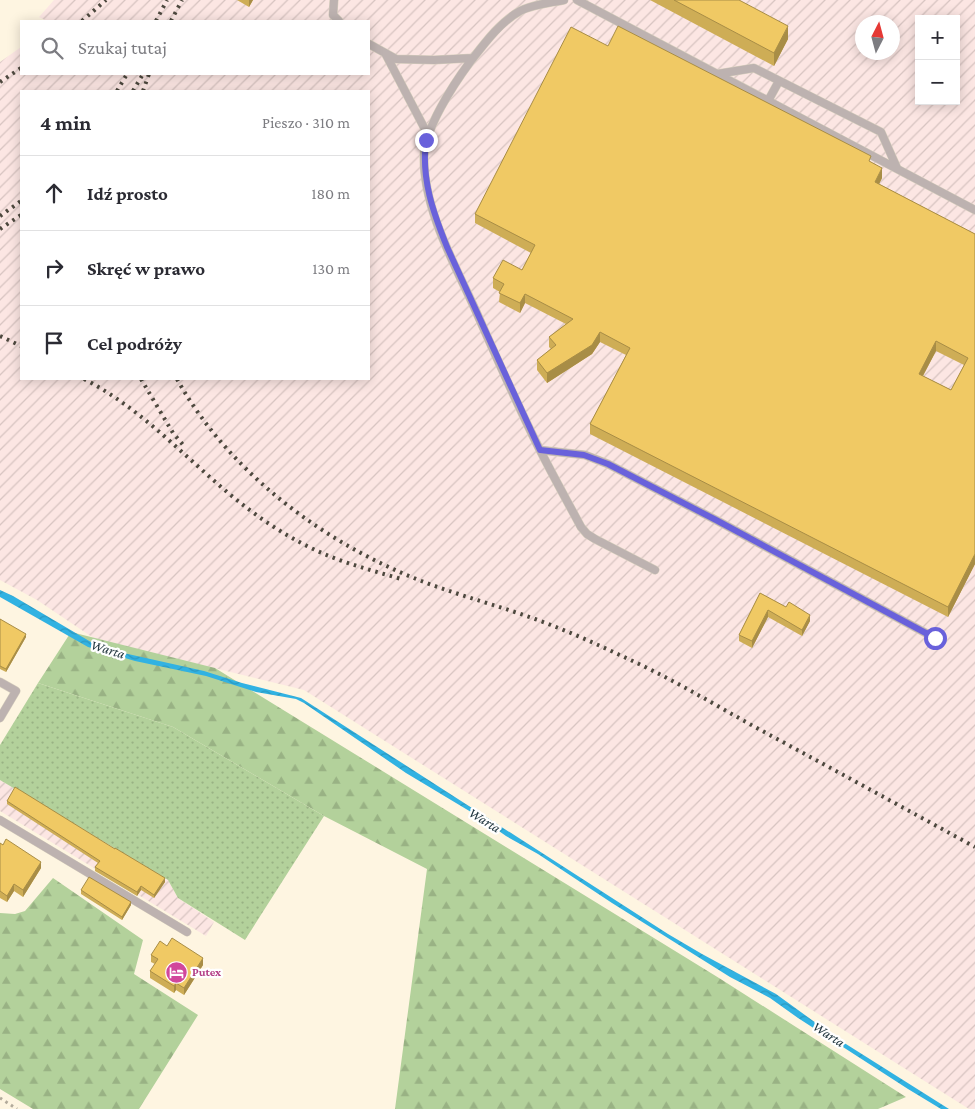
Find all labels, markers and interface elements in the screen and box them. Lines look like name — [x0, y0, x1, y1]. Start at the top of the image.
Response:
north arrow — [855, 15, 900, 60]
map controls — [915, 15, 960, 105]
button: + — [915, 15, 960, 60]
search box — [20, 20, 370, 75]
icon: search — [38, 34, 66, 62]
text: Szukaj tutaj — [78, 37, 167, 58]
button: − — [915, 60, 960, 105]
text: 4 min — [40, 111, 91, 135]
text: Pieszo · 310 m — [262, 114, 350, 131]
route end — [415, 129, 438, 152]
icon: ahead — [40, 179, 68, 207]
text: Idź prosto — [87, 183, 168, 204]
text: 180 m — [311, 185, 350, 202]
icon: right — [40, 254, 68, 282]
text: Skręć w prawo — [87, 258, 205, 279]
text: 130 m — [312, 260, 350, 277]
icon: arrive — [40, 329, 68, 357]
text: Cel podróży — [87, 333, 182, 354]
route start — [924, 627, 947, 650]
water label: Warta — [89, 636, 127, 662]
water label: Warta — [466, 804, 504, 836]
hotel icon: Putex — [164, 960, 188, 984]
place label: Putex — [192, 965, 222, 979]
water label: Warta — [810, 1018, 848, 1050]

